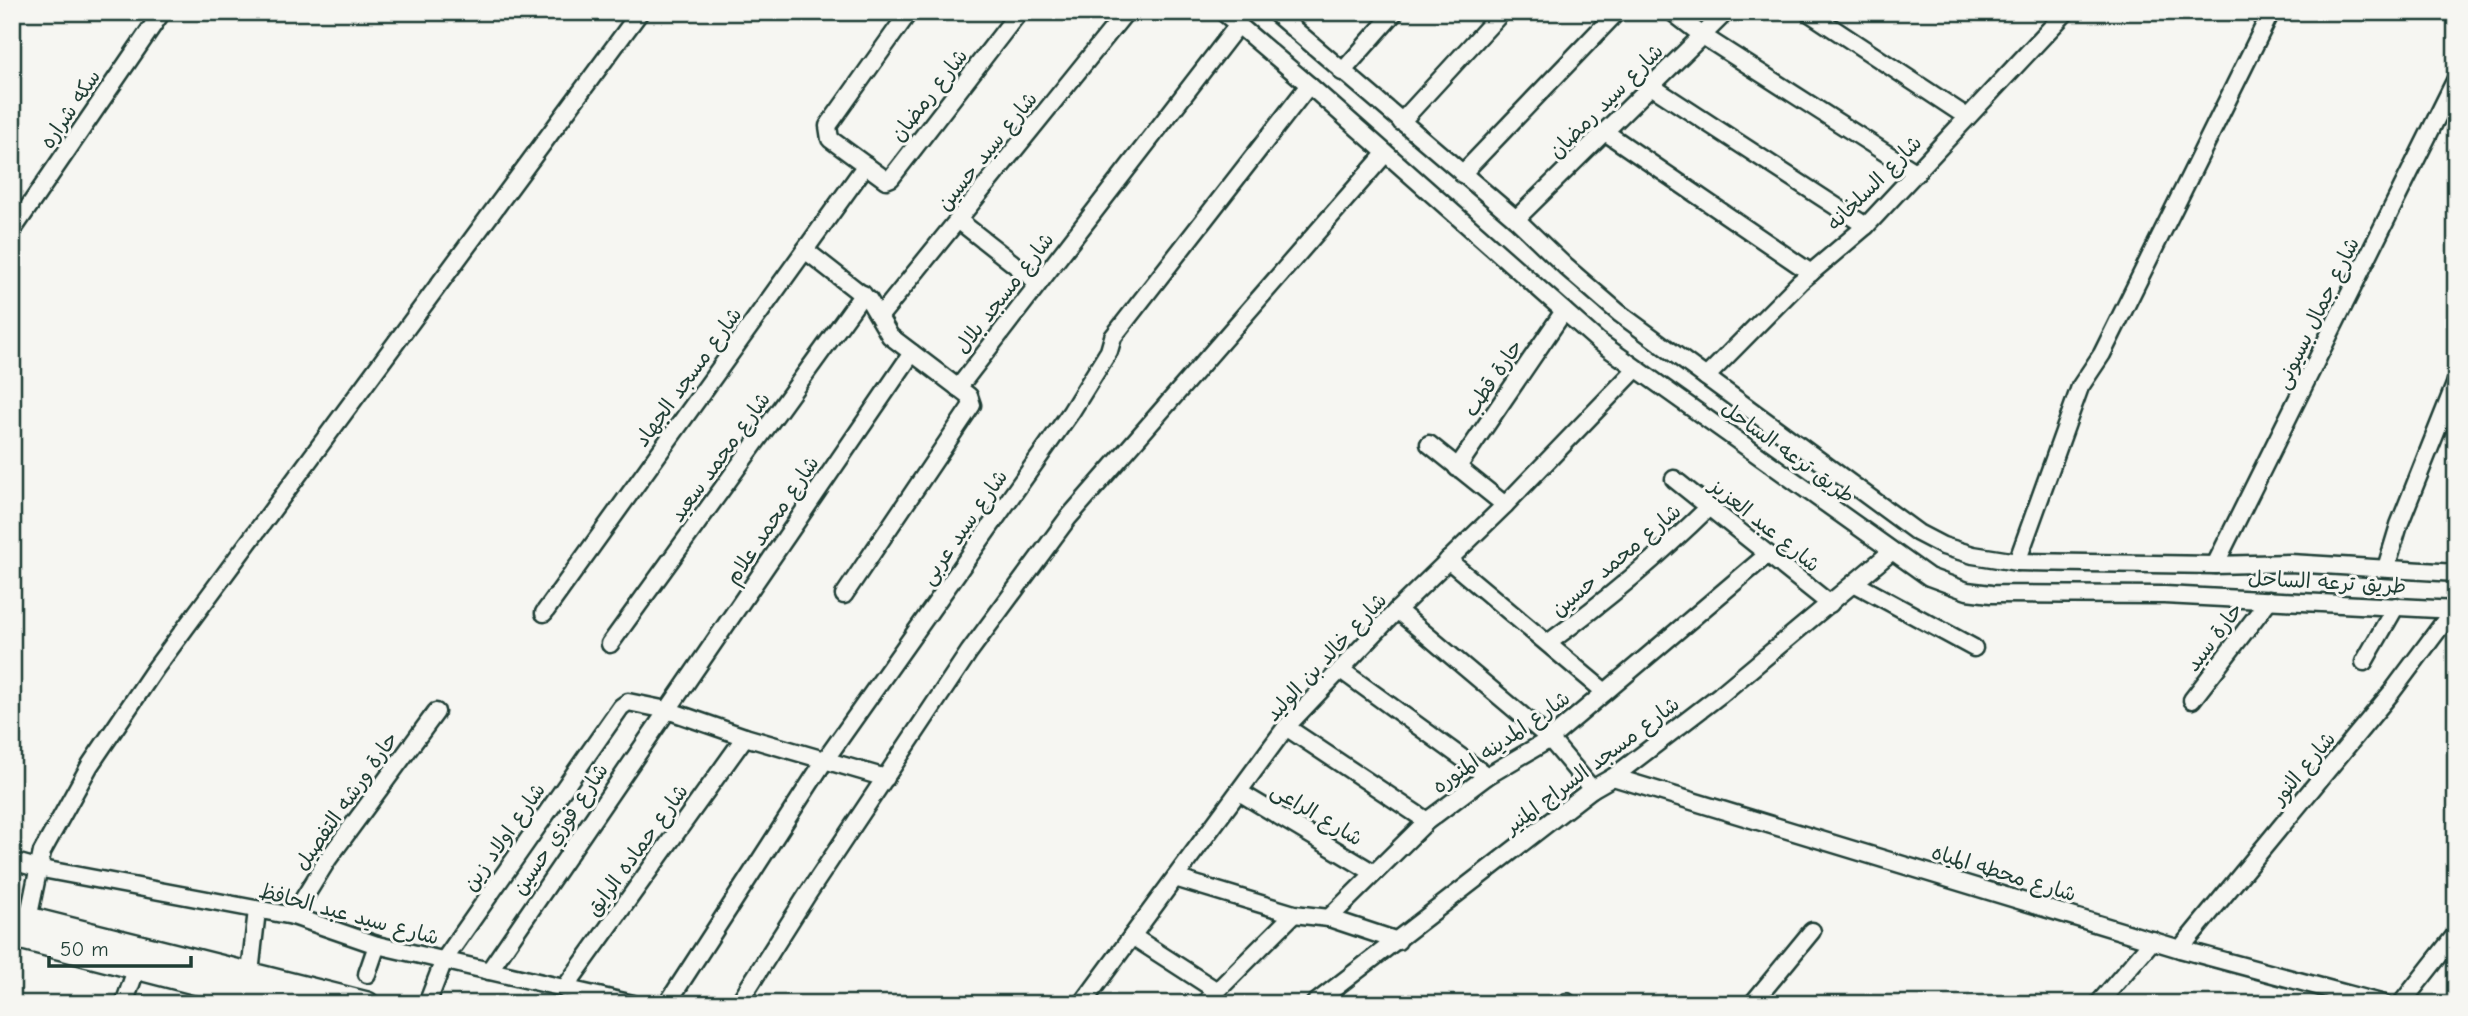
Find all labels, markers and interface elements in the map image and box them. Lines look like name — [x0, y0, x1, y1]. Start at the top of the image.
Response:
street label: شارع سيد رمضان — [1544, 39, 1670, 165]
street label: شارع رمضان — [885, 44, 975, 148]
street label: سكه شراره — [35, 65, 105, 153]
street label: شارع سيد حسين — [932, 87, 1044, 217]
street label: شارع السلخانه — [1821, 130, 1929, 238]
street label: شارع مسجد بلال — [949, 228, 1061, 360]
street label: شارع جمال بسيونى — [2270, 233, 2367, 394]
street label: شارع مسجد الجهاد — [629, 303, 749, 453]
street label: حارة قطب — [1458, 335, 1528, 422]
street label: شارع محمد سعيد — [665, 387, 778, 528]
street label: طريق ترعه الساحل — [1717, 396, 1859, 508]
street label: شارع محمد علام — [720, 451, 827, 591]
street label: شارع سيد عربى — [916, 465, 1015, 591]
street label: شارع عبد العزيز — [1702, 472, 1825, 579]
street label: شارع محمد حسين — [1546, 499, 1688, 624]
street label: طريق ترعه الساحل — [2247, 566, 2407, 598]
street label: شارع خالد بن الوليد — [1260, 588, 1394, 728]
street label: حارة سيد — [2180, 598, 2248, 676]
street label: شارع المدينه المنوره — [1428, 686, 1576, 801]
street label: شارع مسجد السراج المنير — [1498, 691, 1686, 842]
street label: حارة ورشه التفصيل — [289, 727, 403, 875]
street label: شارع النور — [2265, 727, 2342, 813]
street label: شارع فوزي حسين — [507, 759, 615, 901]
street label: شارع الراعى — [1265, 777, 1367, 853]
street label: شارع اولاد زين — [458, 778, 553, 897]
street label: شارع حماده الرايق — [581, 779, 695, 922]
street label: شارع محطه المياه — [1928, 840, 2079, 909]
street label: شارع سيد عبد الحافظ — [256, 878, 442, 952]
scale bar — [49, 925, 191, 969]
text: 50 m — [60, 937, 109, 961]

